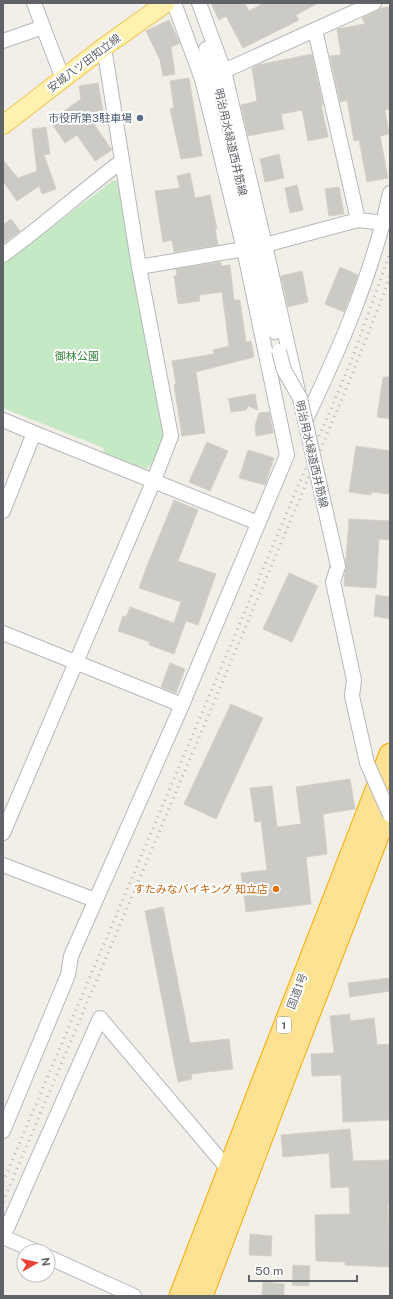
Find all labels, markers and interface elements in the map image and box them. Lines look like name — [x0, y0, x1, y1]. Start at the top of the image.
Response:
street label: 安城八ツ田知立線 — [45, 32, 123, 94]
street label: 明治用水緑道西井筋線 — [213, 87, 249, 197]
place label: 市役所第3駐車場 — [48, 112, 132, 124]
marker: 市役所第3駐車場 — [135, 113, 145, 123]
park label: 御林公園 — [54, 350, 99, 362]
street label: 明治用水緑道西井筋線 — [294, 399, 330, 509]
place label: すたみなバイキング 知立店 — [134, 883, 268, 895]
marker: すたみなバイキング 知立店 — [271, 884, 281, 894]
street label: 国道1号 — [285, 971, 309, 1011]
road number: 1 — [277, 1017, 291, 1033]
north arrow — [16, 1243, 56, 1283]
text: N — [39, 1257, 52, 1267]
scale bar — [249, 1257, 357, 1283]
text: 50 m — [255, 1264, 283, 1278]

